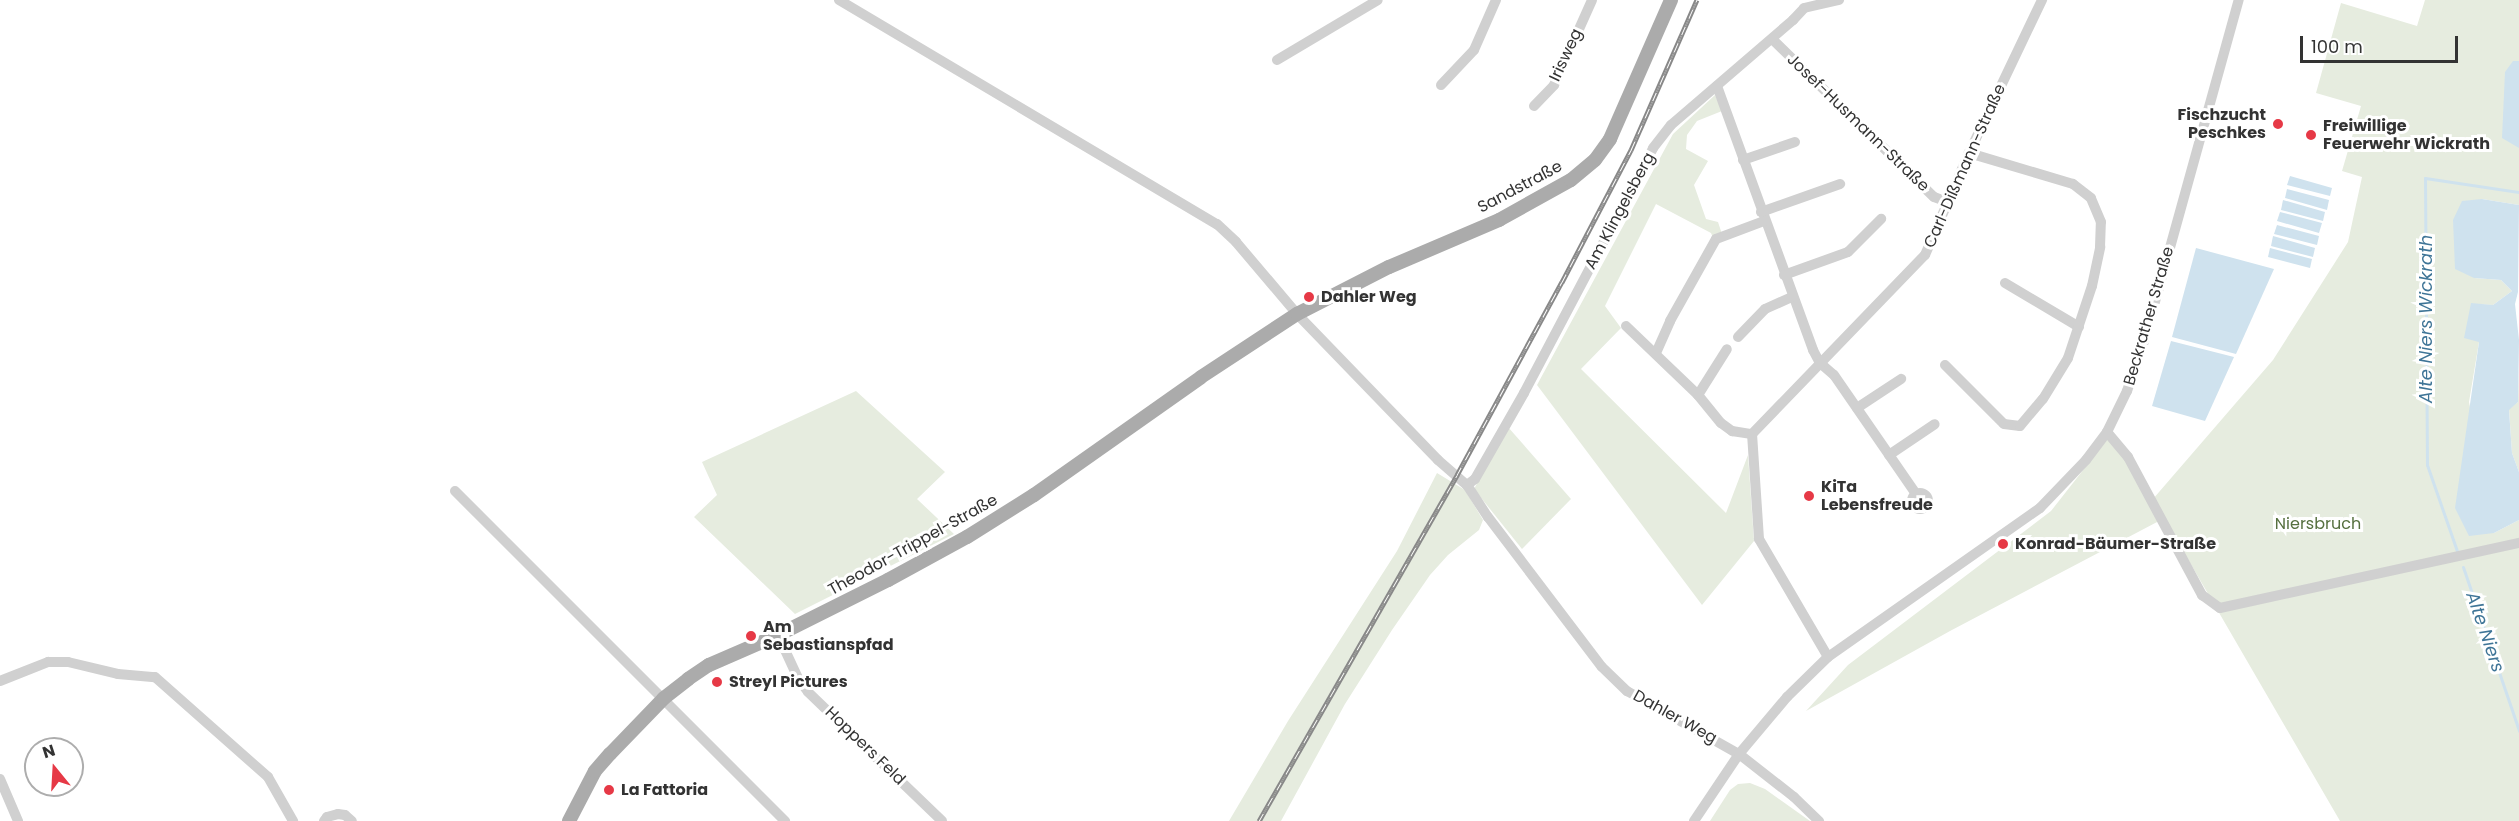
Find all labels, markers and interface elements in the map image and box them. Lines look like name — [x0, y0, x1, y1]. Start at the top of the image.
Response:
scale bar — [2303, 24, 2460, 62]
street label: Irisweg — [1545, 26, 1587, 84]
text: 100 m — [2311, 34, 2363, 59]
street label: Josef-Husmann-Straße — [1783, 50, 1933, 196]
street label: Carl-Dißmann-Straße — [1920, 81, 2010, 251]
place label: Fischzucht Peschkes — [2177, 105, 2266, 143]
place label: Freiwillige Feuerwehr Wickrath — [2323, 116, 2490, 154]
marker: Fischzucht Peschkes — [2271, 117, 2285, 131]
marker: Freiwillige Feuerwehr Wickrath — [2304, 128, 2318, 142]
street label: Am Klingelsberg — [1581, 149, 1659, 273]
street label: Sandstraße — [1474, 157, 1566, 217]
water label: Alte Niers Wickrath — [2415, 235, 2437, 403]
street label: Beckrather Straße — [2120, 244, 2178, 388]
place label: Dahler Weg — [1321, 287, 1417, 307]
marker: Dahler Weg — [1302, 290, 1316, 304]
place label: KiTa Lebensfreude — [1821, 477, 1933, 515]
marker: KiTa Lebensfreude — [1802, 489, 1816, 503]
street label: Theodor-Trippel-Straße — [825, 490, 1001, 600]
park label: Niersbruch — [2275, 514, 2361, 534]
place label: Konrad-Bäumer-Straße — [2015, 534, 2216, 554]
marker: Konrad-Bäumer-Straße — [1996, 537, 2010, 551]
water label: Alte Niers — [2461, 589, 2509, 675]
place label: Am Sebastianspfad — [763, 617, 893, 655]
marker: Am Sebastianspfad — [744, 629, 758, 643]
place label: Streyl Pictures — [729, 672, 848, 692]
marker: Streyl Pictures — [710, 675, 724, 689]
street label: Dahler Weg — [1630, 686, 1720, 748]
street label: Hoppers Feld — [821, 703, 909, 789]
north arrow — [24, 737, 84, 797]
text: N — [40, 739, 58, 764]
place label: La Fattoria — [621, 780, 708, 800]
marker: La Fattoria — [602, 783, 616, 797]

